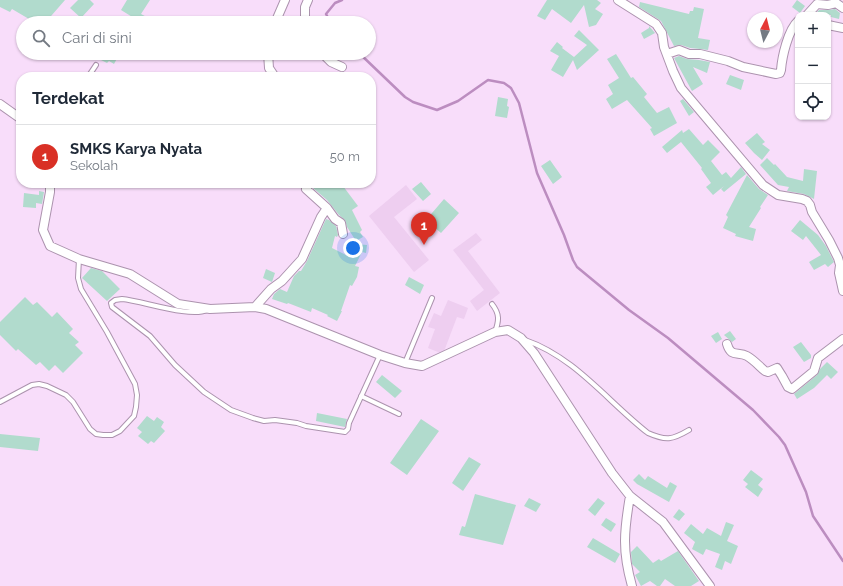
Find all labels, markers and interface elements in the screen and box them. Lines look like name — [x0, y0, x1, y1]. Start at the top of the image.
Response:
north arrow — [747, 12, 783, 48]
map controls — [795, 12, 831, 120]
button: + — [795, 12, 831, 48]
search box — [16, 16, 376, 60]
icon: search — [30, 27, 52, 49]
text: Cari di sini — [62, 29, 132, 47]
button: − — [795, 48, 831, 84]
button: locate — [795, 84, 831, 120]
text: Terdekat — [32, 88, 104, 108]
text: SMKS Karya Nyata — [70, 140, 202, 158]
text: 1 — [42, 149, 48, 164]
text: 50 m — [330, 149, 360, 164]
text: Sekolah — [70, 158, 118, 173]
pin: 1 — [411, 212, 437, 245]
your location — [343, 238, 363, 258]

